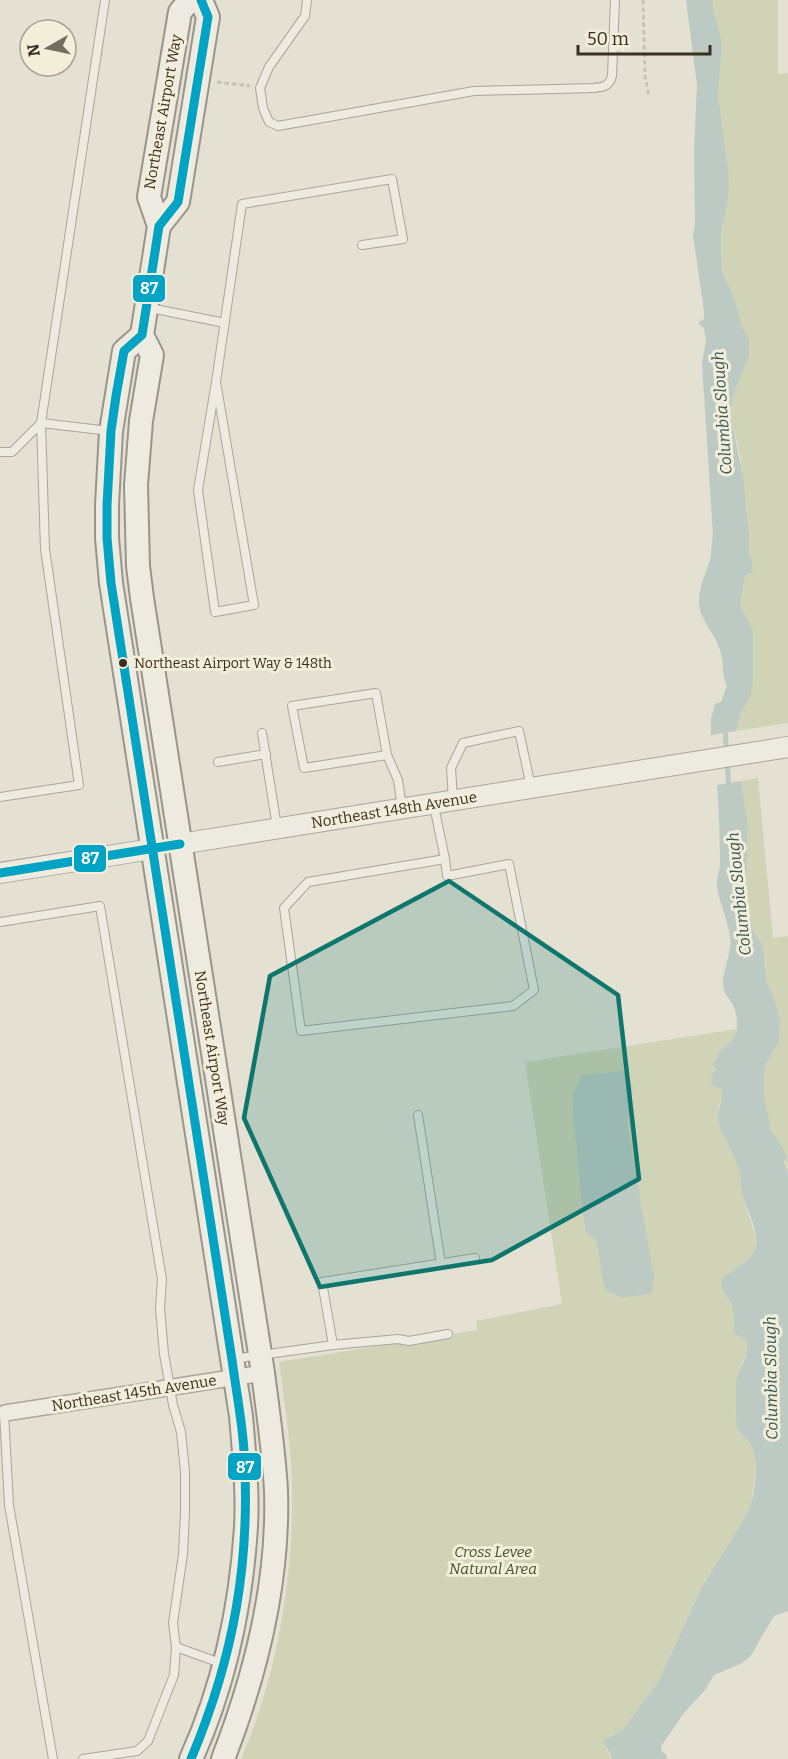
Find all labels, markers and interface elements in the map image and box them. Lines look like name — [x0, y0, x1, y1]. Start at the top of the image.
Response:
north arrow — [18, 18, 78, 78]
scale bar — [578, 18, 710, 56]
text: 50 m — [587, 28, 629, 50]
street label: Northeast Airport Way — [140, 33, 186, 191]
text: N — [23, 43, 44, 58]
line badge: 87 — [132, 274, 166, 303]
text: 87 — [140, 279, 159, 298]
water label: Columbia Slough — [708, 351, 736, 475]
place label: Northeast Airport Way & 148th — [134, 655, 332, 672]
marker: Northeast Airport Way & 148th — [117, 657, 129, 669]
street label: Northeast 148th Avenue — [310, 788, 478, 832]
water label: Columbia Slough — [723, 831, 755, 957]
line badge: 87 — [73, 844, 107, 873]
text: 87 — [81, 849, 100, 868]
street label: Northeast Airport Way — [191, 969, 233, 1127]
water label: Columbia Slough — [760, 1316, 782, 1440]
street label: Northeast 145th Avenue — [50, 1371, 218, 1415]
line badge: 87 — [227, 1452, 262, 1481]
text: 87 — [236, 1458, 255, 1477]
park label: Cross Levee Natural Area — [449, 1543, 537, 1578]

